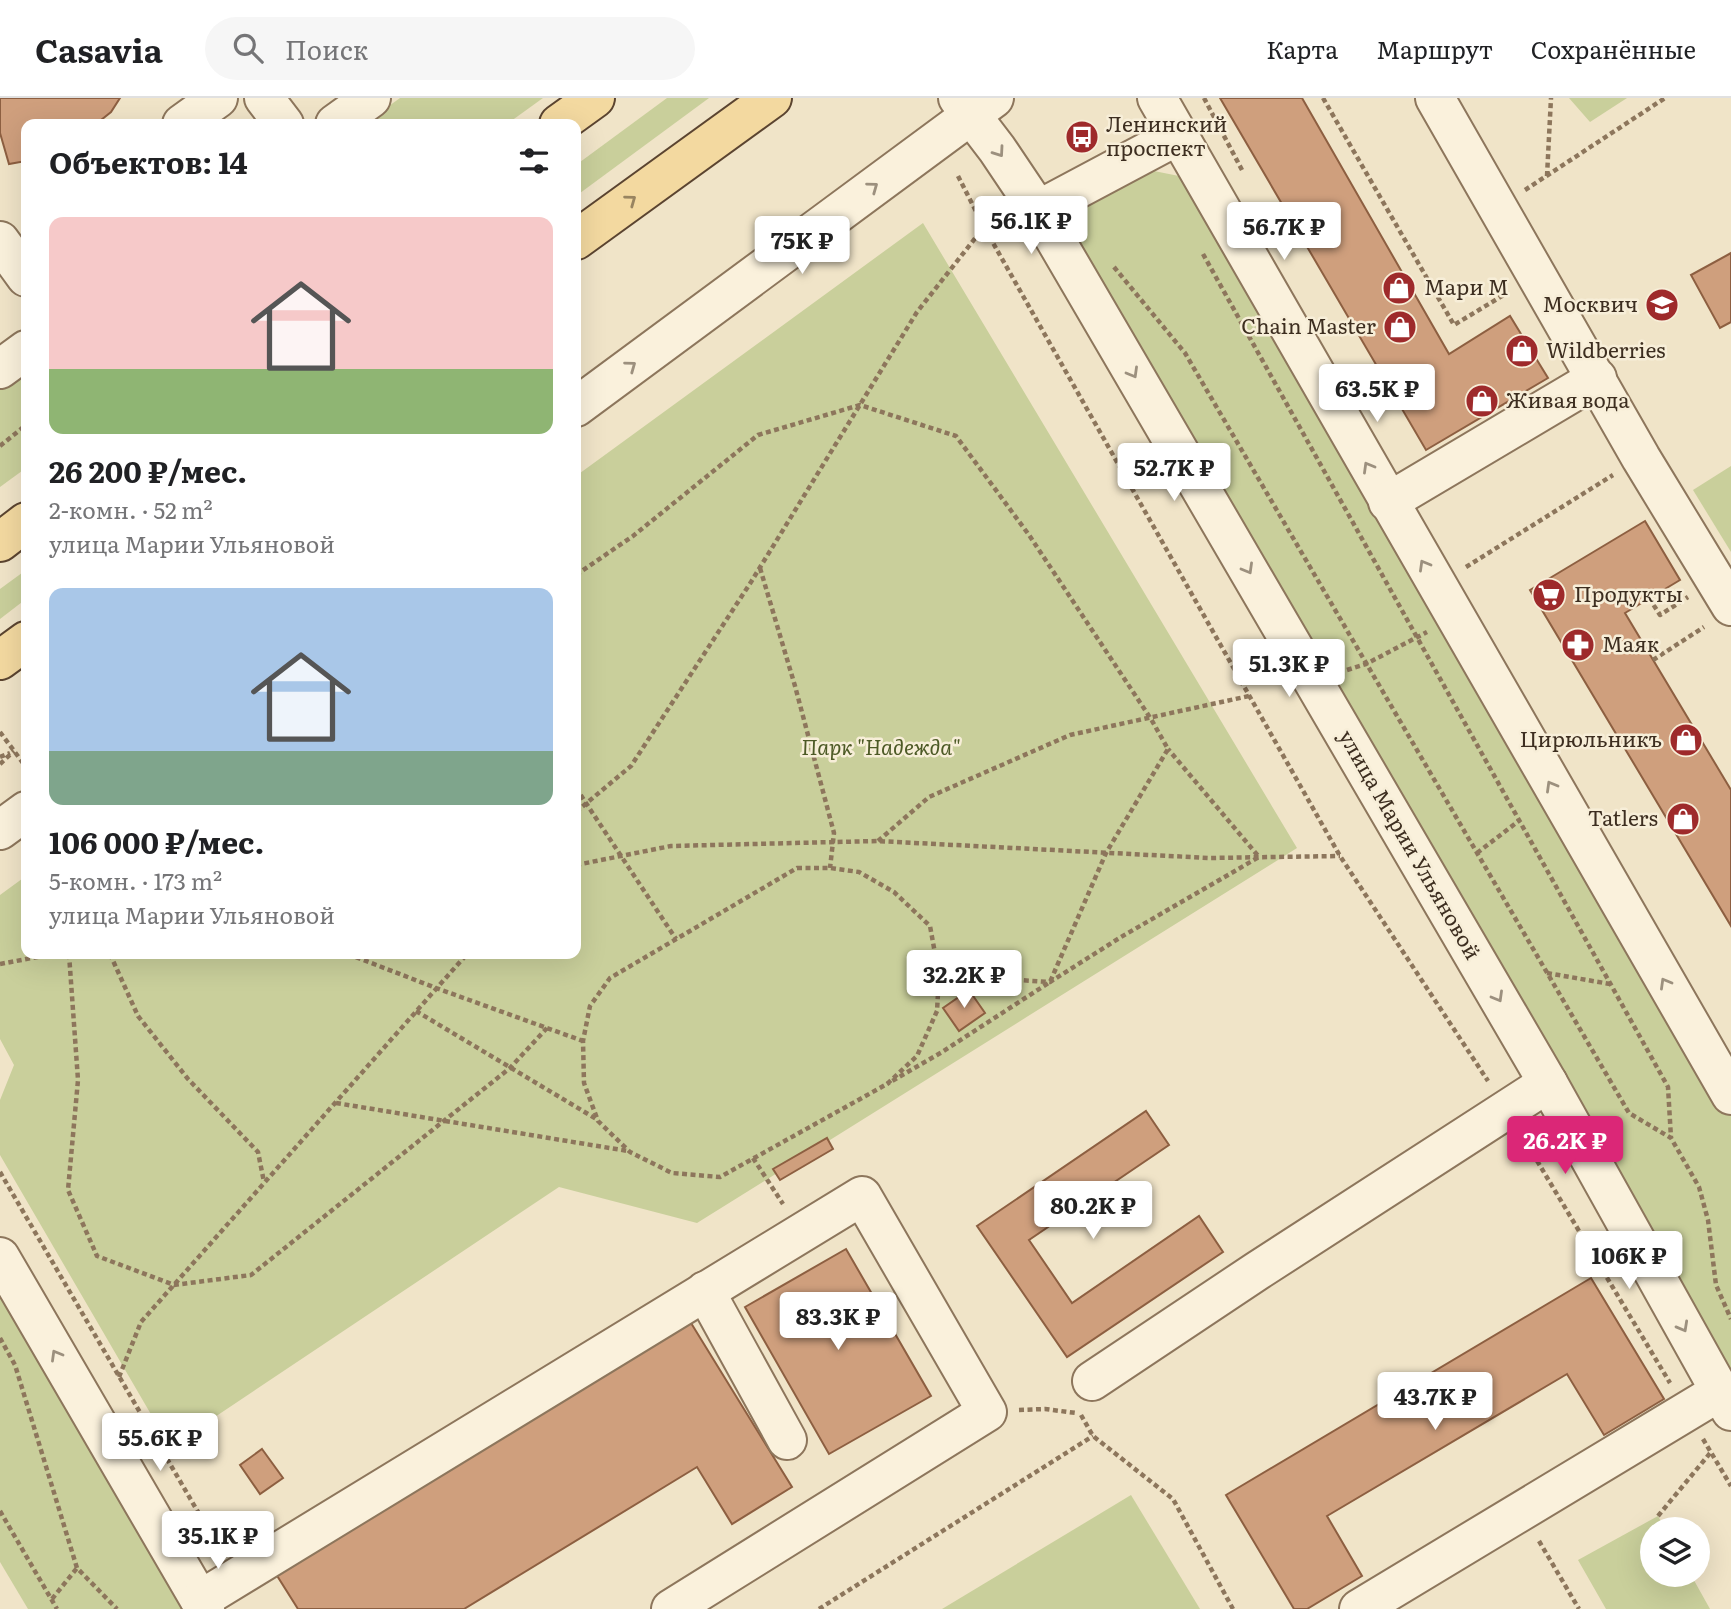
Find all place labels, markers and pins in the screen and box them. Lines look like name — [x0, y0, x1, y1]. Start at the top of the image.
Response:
place label: Ленинский проспект — [1106, 107, 1227, 162]
bus stop icon: Ленинский проспект — [1063, 118, 1101, 156]
pin: 56.1K ₽ — [966, 197, 1096, 256]
pin: 56.7K ₽ — [1219, 202, 1349, 262]
pin: 75K ₽ — [753, 216, 851, 276]
shop icon: Мари М — [1380, 269, 1418, 307]
place label: Мари М — [1424, 270, 1509, 301]
school or university icon: Москвич — [1643, 286, 1681, 324]
place label: Москвич — [1542, 287, 1638, 318]
shop icon: Chain Master — [1381, 308, 1419, 346]
place label: Chain Master — [1241, 309, 1376, 340]
shop icon: Wildberries — [1503, 332, 1541, 370]
place label: Wildberries — [1546, 333, 1666, 364]
pin: 63.5K ₽ — [1312, 364, 1442, 424]
shop icon: Живая вода — [1463, 382, 1501, 420]
place label: Живая вода — [1506, 383, 1630, 414]
pin: 52.7K ₽ — [1109, 444, 1239, 503]
supermarket icon: Продукты — [1530, 576, 1568, 614]
place label: Продукты — [1574, 577, 1683, 608]
pharmacy icon: Маяк — [1559, 626, 1597, 664]
place label: Маяк — [1602, 627, 1660, 658]
pin: 51.3K ₽ — [1224, 640, 1354, 699]
shop icon: Цирюльникъ — [1667, 721, 1705, 759]
place label: Цирюльникъ — [1520, 722, 1662, 753]
shop icon: Tatlers — [1664, 800, 1702, 838]
place label: Tatlers — [1588, 801, 1658, 832]
pin: 32.2K ₽ — [899, 950, 1029, 1010]
pin: 26.2K ₽ — [1500, 1116, 1630, 1176]
pin: 80.2K ₽ — [1028, 1182, 1158, 1241]
pin: 106K ₽ — [1572, 1232, 1686, 1291]
pin: 83.3K ₽ — [773, 1292, 903, 1352]
pin: 43.7K ₽ — [1370, 1372, 1500, 1432]
pin: 55.6K ₽ — [95, 1414, 225, 1473]
pin: 35.1K ₽ — [153, 1512, 283, 1571]

